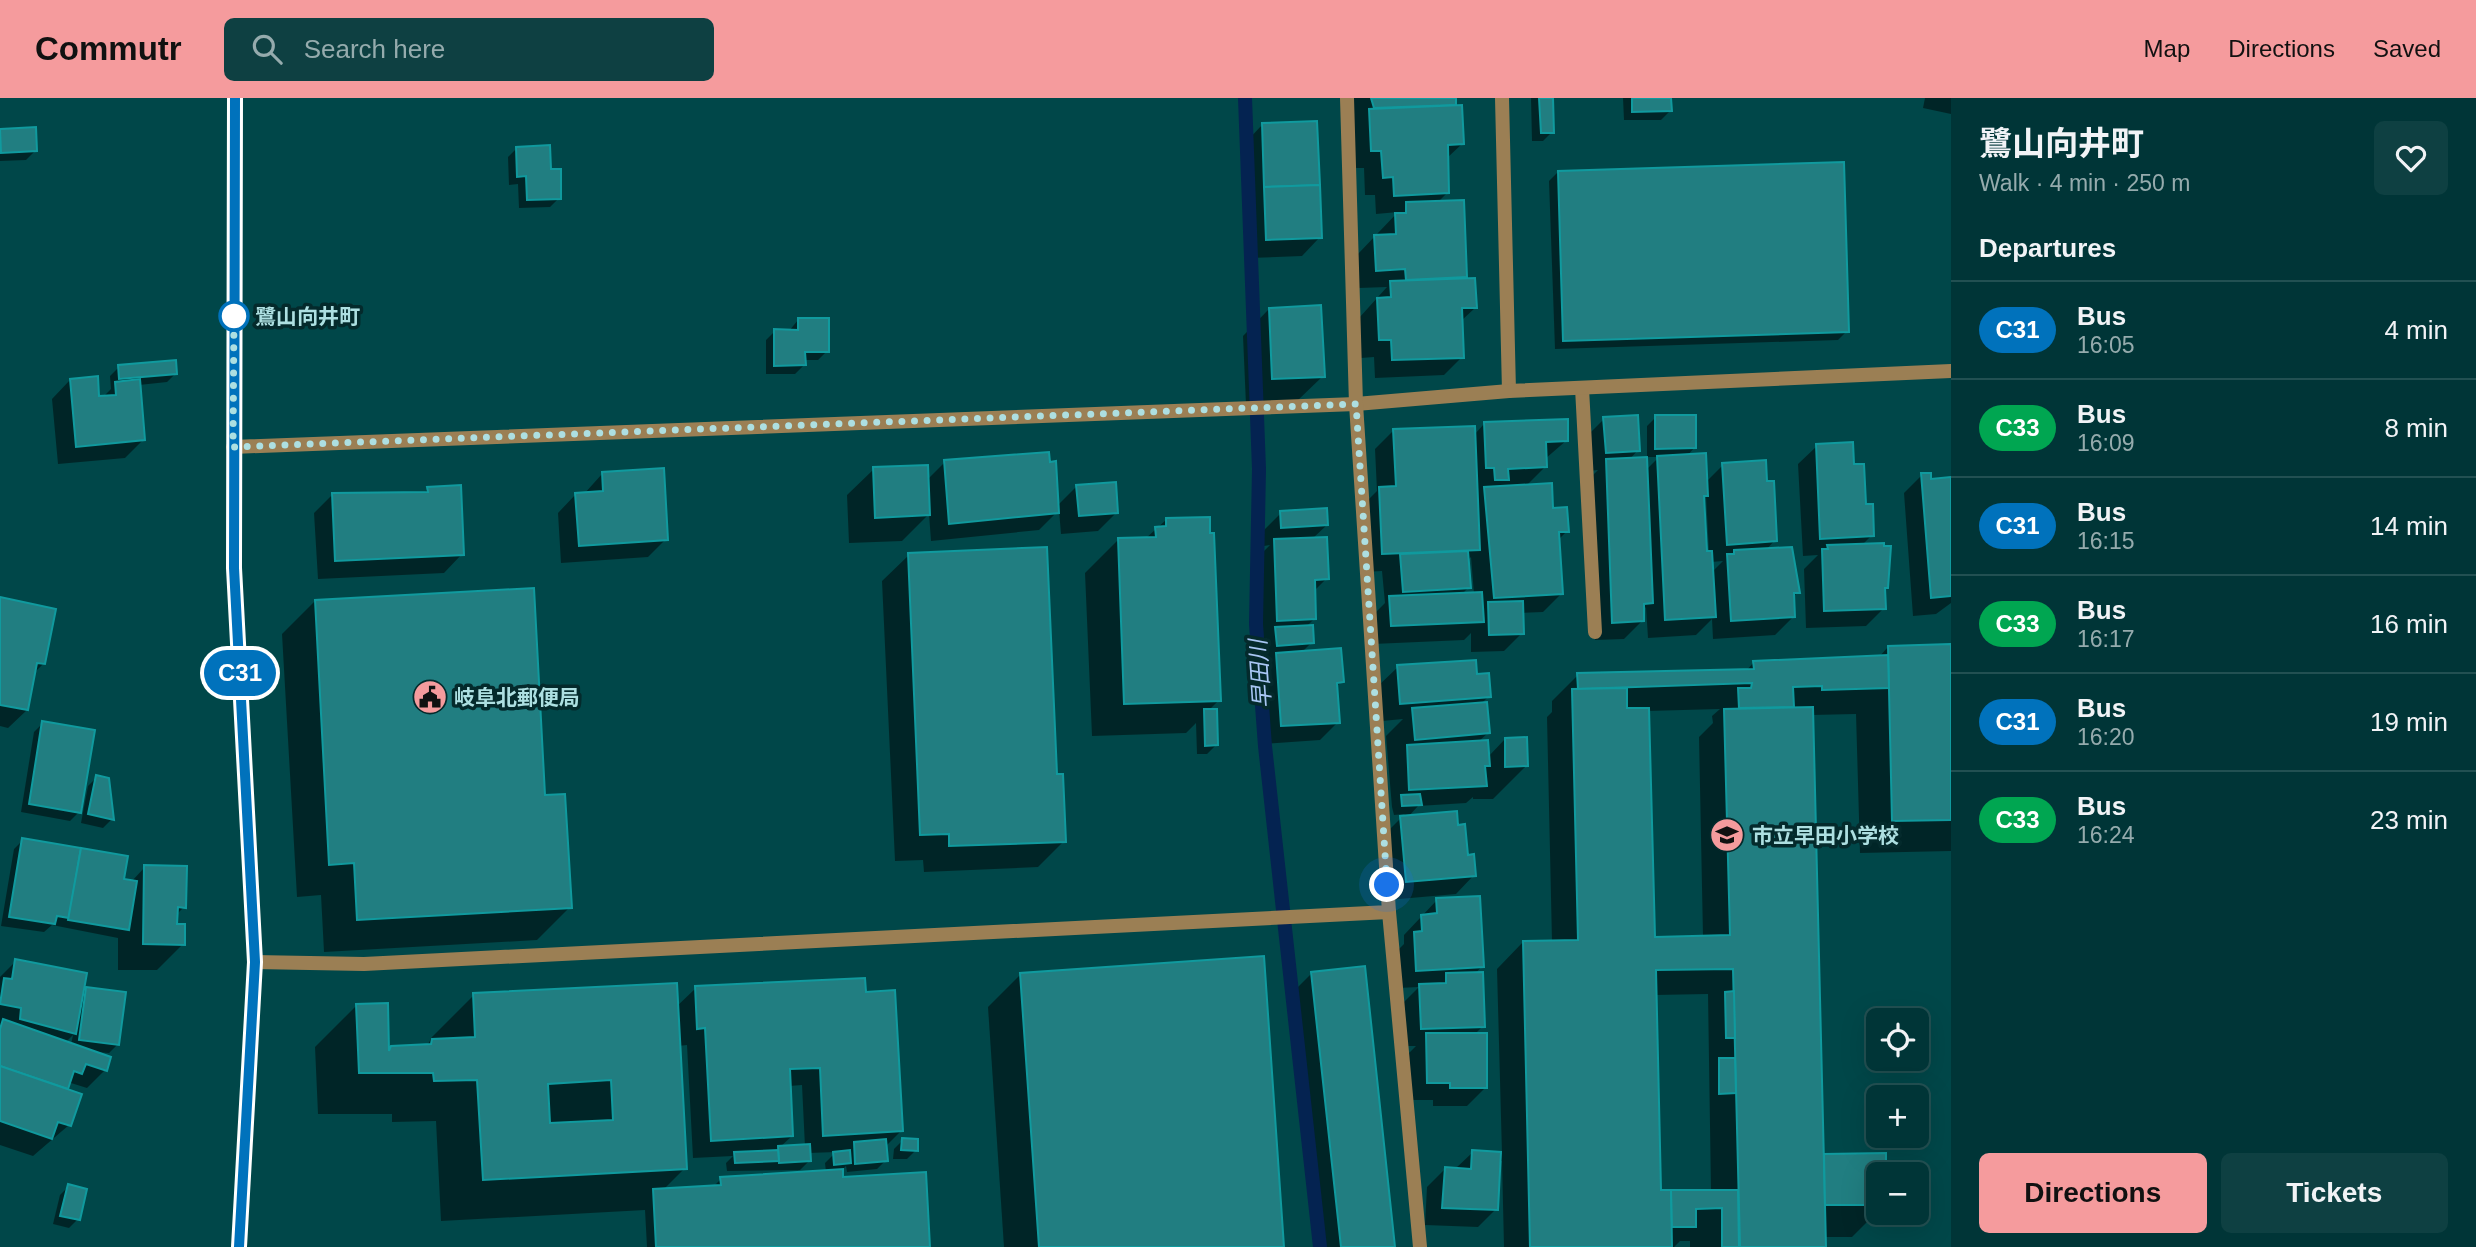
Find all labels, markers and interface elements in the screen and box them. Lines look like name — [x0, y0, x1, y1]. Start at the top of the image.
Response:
search box — [224, 18, 714, 81]
text: Commutr — [35, 30, 182, 67]
icon: search — [248, 30, 286, 68]
text: Search here — [304, 34, 445, 64]
text: Map — [2144, 35, 2190, 62]
text: Directions — [2228, 35, 2335, 62]
text: Saved — [2373, 35, 2441, 62]
button: heart — [2374, 121, 2448, 195]
text: 鷺山向井町 — [1979, 125, 2144, 162]
text: Walk · 4 min · 250 m — [1979, 170, 2190, 196]
text: Departures — [1979, 233, 2116, 263]
marker: 鷺山向井町 — [219, 301, 249, 331]
text: Bus — [2077, 301, 2126, 331]
place label: 鷺山向井町 — [255, 305, 360, 328]
text: 4 min — [2384, 315, 2448, 345]
text: C31 — [1995, 316, 2040, 343]
text: 16:05 — [2077, 332, 2135, 358]
text: Bus — [2077, 399, 2126, 429]
text: 8 min — [2384, 413, 2448, 443]
text: C33 — [1995, 414, 2040, 441]
text: 16:09 — [2077, 430, 2135, 456]
text: Bus — [2077, 497, 2126, 527]
text: 14 min — [2370, 511, 2448, 541]
text: C31 — [1995, 512, 2040, 539]
text: 16:15 — [2077, 528, 2135, 554]
text: Bus — [2077, 595, 2126, 625]
text: 16 min — [2370, 609, 2448, 639]
text: C33 — [1995, 610, 2040, 637]
text: 16:17 — [2077, 626, 2135, 652]
water label: 早田川 — [1244, 636, 1275, 709]
line badge: C31 — [200, 650, 280, 696]
text: C31 — [218, 659, 262, 686]
public building icon: 岐阜北郵便局 — [411, 678, 449, 716]
place label: 岐阜北郵便局 — [454, 686, 580, 709]
text: Bus — [2077, 693, 2126, 723]
text: 19 min — [2370, 707, 2448, 737]
text: C31 — [1995, 708, 2040, 735]
text: 16:20 — [2077, 724, 2135, 750]
text: Bus — [2077, 791, 2126, 821]
text: 23 min — [2370, 805, 2448, 835]
text: C33 — [1995, 806, 2040, 833]
school or university icon: 市立早田小学校 — [1708, 816, 1746, 854]
text: 16:24 — [2077, 822, 2135, 848]
place label: 市立早田小学校 — [1752, 824, 1899, 847]
your location — [1369, 867, 1404, 902]
map controls — [1866, 1008, 1929, 1225]
button: locate — [1866, 1008, 1929, 1071]
button: + — [1866, 1085, 1929, 1148]
button: Directions — [1979, 1153, 2207, 1233]
button: Tickets — [2221, 1153, 2448, 1233]
button: − — [1866, 1162, 1929, 1225]

